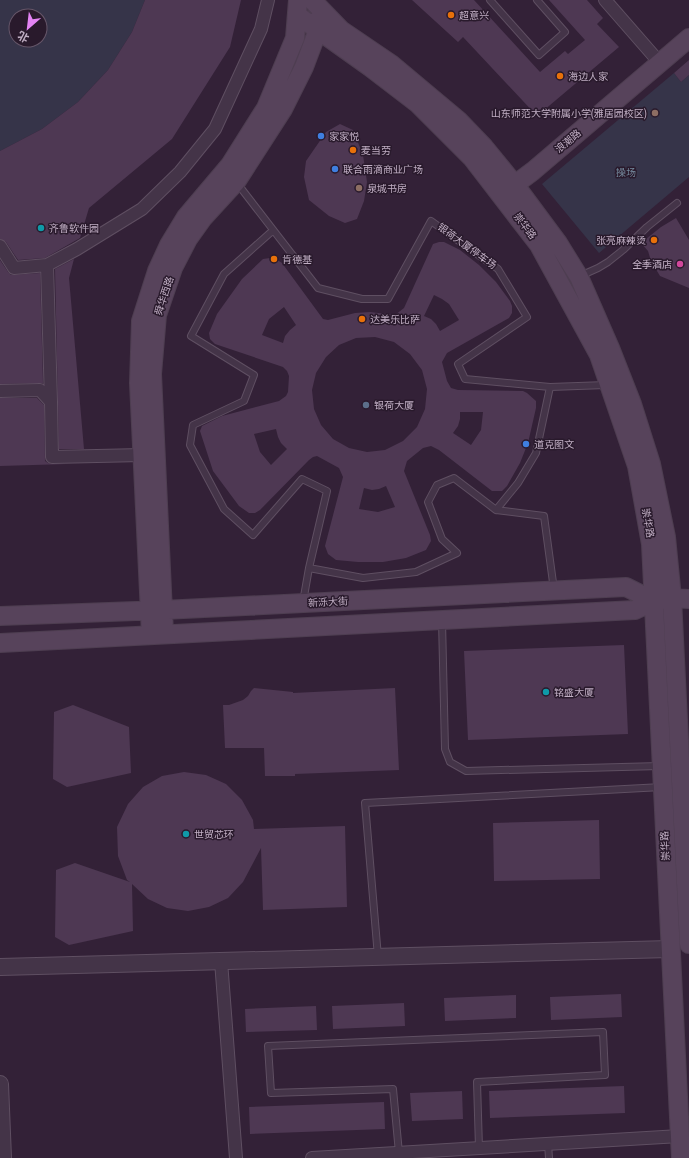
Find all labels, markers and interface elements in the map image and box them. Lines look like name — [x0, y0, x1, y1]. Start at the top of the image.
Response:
north arrow — [8, 8, 48, 48]
marker: 超意兴 — [446, 10, 456, 20]
place label: 超意兴 — [459, 10, 489, 21]
text: 北 — [16, 28, 31, 45]
marker: 海边人家 — [555, 71, 565, 81]
place label: 海边人家 — [568, 71, 609, 82]
place label: 山东师范大学附属小学(雅居园校区) — [491, 108, 647, 120]
marker: 山东师范大学附属小学(雅居园校区) — [650, 108, 660, 118]
street label: 浪潮路 — [553, 127, 583, 155]
marker: 家家悦 — [316, 131, 326, 141]
place label: 家家悦 — [329, 131, 359, 142]
marker: 麦当劳 — [348, 145, 358, 155]
place label: 麦当劳 — [361, 145, 391, 156]
marker: 联合雨滴商业广场 — [330, 164, 340, 174]
place label: 联合雨滴商业广场 — [343, 164, 423, 175]
park label: 操场 — [616, 167, 636, 178]
marker: 泉城书房 — [354, 183, 364, 193]
place label: 泉城书房 — [367, 183, 407, 194]
street label: 崇华路 — [512, 211, 538, 241]
street label: 银荷大厦停车场 — [435, 221, 499, 271]
marker: 齐鲁软件园 — [36, 223, 46, 233]
place label: 齐鲁软件园 — [49, 223, 99, 234]
place label: 张亮麻辣烫 — [596, 235, 646, 246]
marker: 张亮麻辣烫 — [649, 235, 659, 245]
marker: 肯德基 — [269, 254, 279, 264]
place label: 肯德基 — [282, 254, 312, 265]
place label: 全季酒店 — [632, 259, 672, 270]
marker: 全季酒店 — [675, 259, 685, 269]
street label: 舜华西路 — [153, 275, 175, 317]
marker: 达美乐比萨 — [357, 314, 367, 324]
place label: 达美乐比萨 — [370, 314, 420, 325]
marker: 银荷大厦 — [361, 400, 371, 410]
place label: 银荷大厦 — [374, 400, 414, 411]
marker: 道克图文 — [521, 439, 531, 449]
place label: 道克图文 — [534, 439, 574, 450]
street label: 崇华路 — [640, 507, 656, 539]
street label: 新泺大街 — [308, 595, 348, 609]
marker: 铭盛大厦 — [541, 687, 551, 697]
place label: 铭盛大厦 — [554, 687, 594, 698]
marker: 世贸芯环 — [181, 829, 191, 839]
place label: 世贸芯环 — [194, 829, 234, 840]
street label: 崇华路 — [659, 831, 671, 861]

